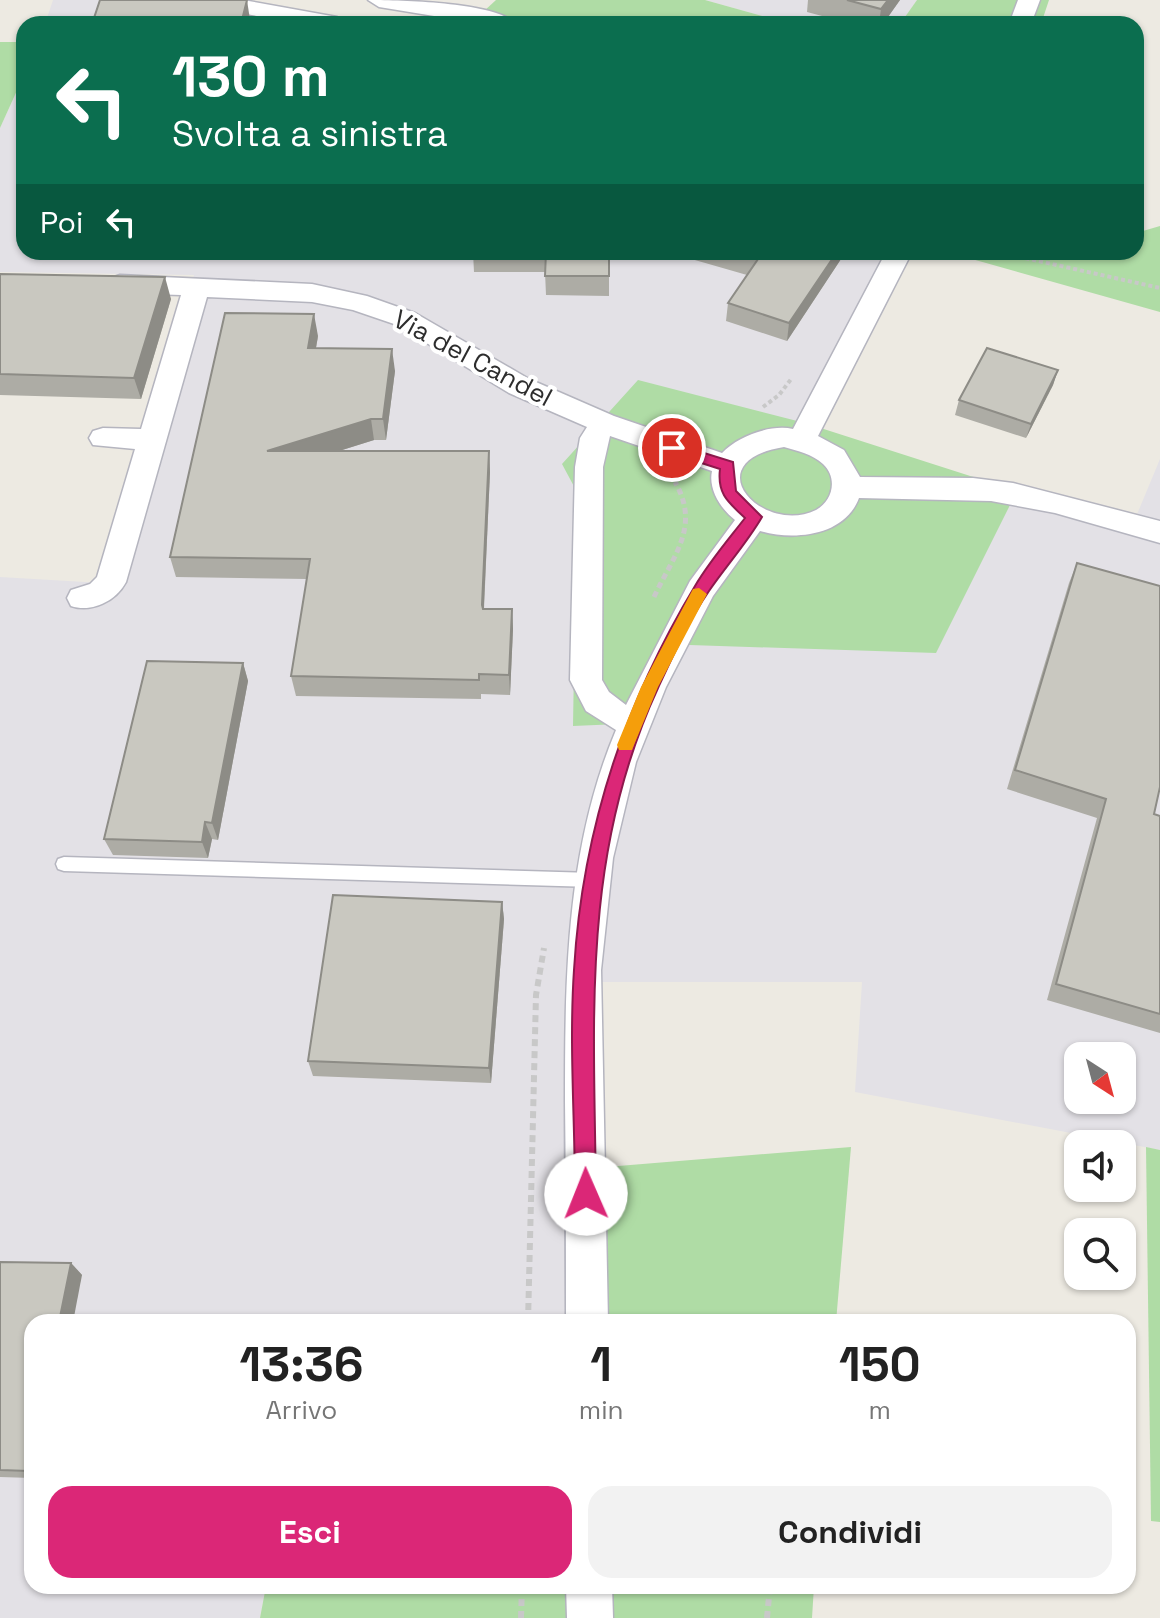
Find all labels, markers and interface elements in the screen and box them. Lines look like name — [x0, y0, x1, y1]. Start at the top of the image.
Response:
text: 130 m — [172, 41, 330, 112]
icon: left — [40, 48, 144, 152]
text: Svolta a sinistra — [172, 111, 448, 157]
icon: left — [99, 200, 143, 244]
text: Poi — [40, 203, 83, 242]
street label: Via del Candel — [388, 302, 558, 414]
pin — [638, 414, 706, 482]
icon: arrive — [650, 426, 694, 470]
north arrow — [1064, 1042, 1136, 1114]
map controls — [1064, 1042, 1136, 1290]
button: sound — [1064, 1130, 1136, 1202]
position arrow — [544, 1152, 628, 1236]
button: search — [1064, 1218, 1136, 1290]
text: 13:36 — [239, 1334, 363, 1395]
text: 1 — [590, 1334, 612, 1395]
text: 150 — [839, 1334, 921, 1395]
text: Arrivo — [265, 1393, 337, 1427]
text: min — [579, 1393, 624, 1427]
text: m — [869, 1393, 891, 1427]
button: Esci — [48, 1486, 572, 1578]
button: Condividi — [588, 1486, 1112, 1578]

